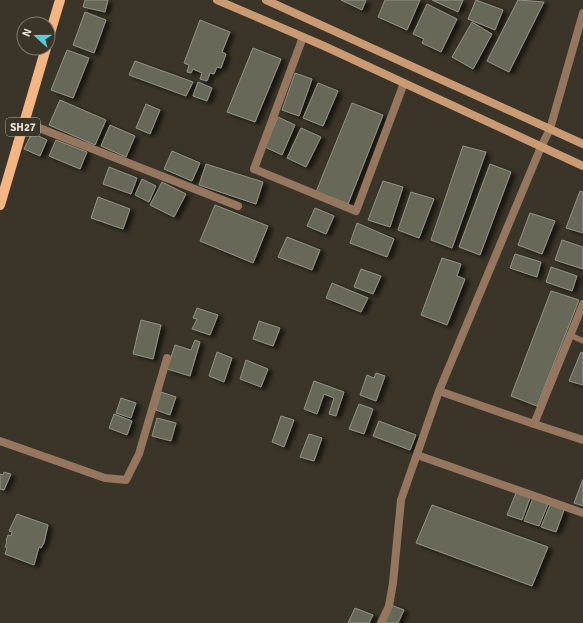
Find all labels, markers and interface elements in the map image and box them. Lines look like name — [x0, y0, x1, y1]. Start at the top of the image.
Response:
north arrow — [16, 16, 56, 56]
text: N — [20, 27, 35, 38]
road number: SH27 — [6, 118, 40, 136]

